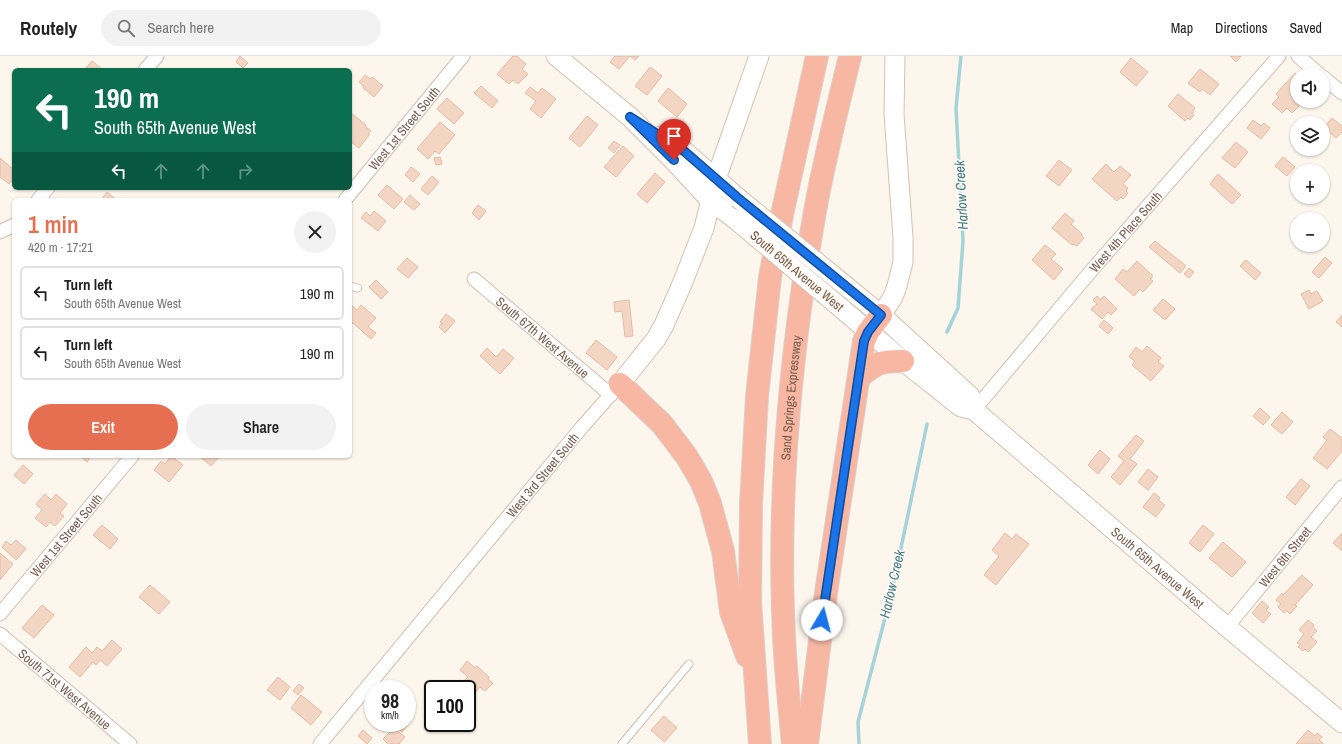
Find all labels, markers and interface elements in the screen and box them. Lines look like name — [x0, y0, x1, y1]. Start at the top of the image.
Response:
search box — [101, 10, 381, 46]
text: Routely — [20, 15, 77, 41]
icon: search — [115, 17, 137, 39]
text: Search here — [147, 17, 214, 38]
text: Map — [1171, 19, 1193, 37]
text: Directions — [1215, 19, 1267, 37]
text: Saved — [1289, 19, 1322, 37]
map controls — [1290, 68, 1330, 252]
button: sound — [1290, 68, 1330, 108]
text: 190 m — [94, 79, 159, 117]
street label: West 1st Street South — [365, 83, 443, 174]
icon: left — [28, 84, 80, 136]
text: South 65th Avenue West — [94, 115, 256, 140]
button: layers — [1290, 116, 1330, 156]
pin — [657, 119, 691, 160]
icon: arrive — [663, 125, 685, 147]
water label: Harlow Creek — [950, 159, 972, 230]
icon: left — [108, 160, 130, 182]
icon: ahead — [150, 160, 172, 182]
icon: ahead — [192, 160, 214, 182]
icon: right — [234, 160, 256, 182]
button: + — [1290, 164, 1330, 204]
street label: West 4th Place South — [1085, 187, 1166, 276]
text: 1 min — [28, 208, 79, 240]
button: close — [294, 211, 336, 253]
button: − — [1290, 212, 1330, 252]
street label: South 65th Avenue West — [747, 227, 847, 315]
text: 420 m · 17:21 — [28, 239, 93, 256]
text: Turn left — [64, 274, 112, 295]
icon: left — [30, 282, 52, 304]
text: 190 m — [300, 283, 334, 304]
street label: South 67th West Avenue — [492, 293, 593, 382]
text: South 65th Avenue West — [64, 295, 181, 312]
text: Turn left — [64, 334, 112, 355]
street label: Sand Springs Expressway — [777, 334, 805, 461]
icon: left — [30, 342, 52, 364]
text: 190 m — [300, 343, 334, 364]
text: South 65th Avenue West — [64, 355, 181, 372]
button: Exit — [28, 404, 178, 450]
button: Share — [186, 404, 336, 450]
street label: West 3rd Street South — [502, 429, 582, 521]
street label: West 1st Street South — [26, 490, 106, 580]
street label: South 65th Avenue West — [1108, 523, 1208, 612]
street label: West 6th Street — [1255, 523, 1315, 590]
water label: Harlow Creek — [875, 547, 909, 620]
position arrow — [801, 599, 843, 641]
street label: South 71st West Avenue — [15, 645, 115, 733]
speed limit sign: 100 — [424, 680, 476, 732]
text: 98 — [381, 687, 399, 714]
text: km/h — [381, 709, 399, 722]

